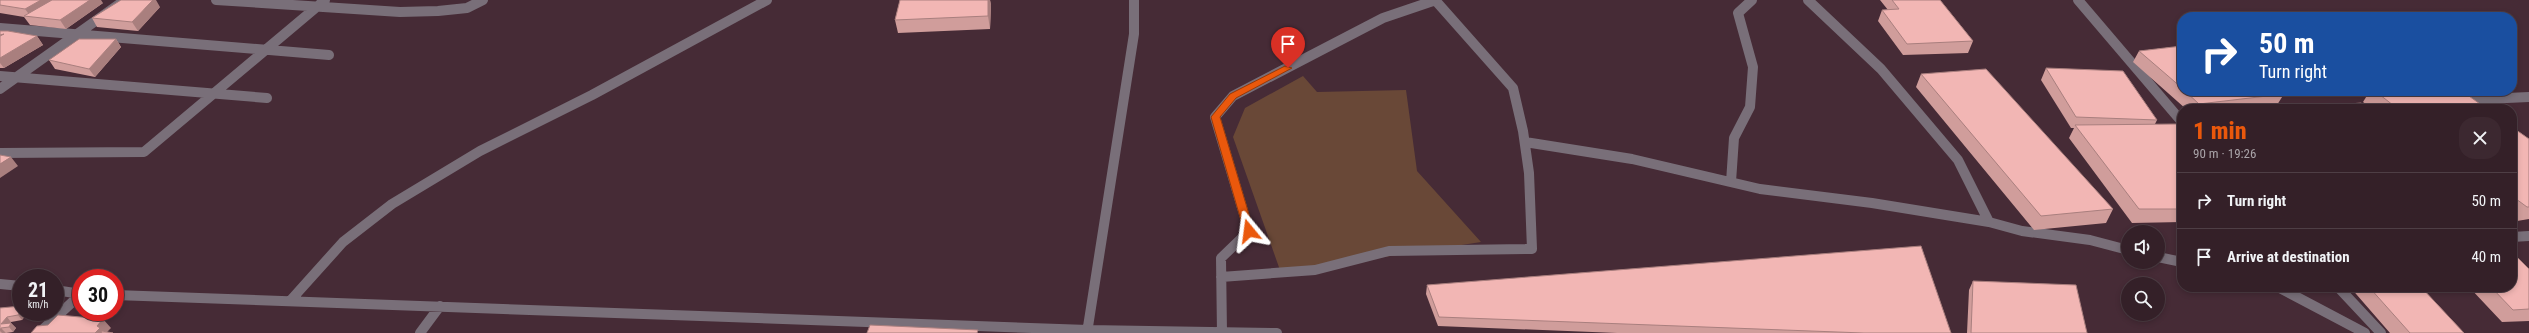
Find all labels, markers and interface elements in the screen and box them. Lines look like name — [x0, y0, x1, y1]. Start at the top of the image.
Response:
pin — [1271, 27, 1305, 68]
text: 50 m — [2259, 27, 2315, 60]
icon: right — [2193, 28, 2245, 80]
icon: arrive — [1277, 33, 1299, 55]
text: Turn right — [2259, 61, 2327, 82]
text: 1 min — [2193, 117, 2247, 145]
button: close — [2459, 117, 2501, 159]
text: 90 m · 19:26 — [2193, 146, 2256, 161]
icon: right — [2193, 190, 2215, 212]
text: Turn right — [2227, 192, 2286, 210]
text: 50 m — [2471, 192, 2501, 210]
position arrow — [1228, 210, 1270, 252]
map controls — [2121, 225, 2165, 321]
button: sound — [2121, 225, 2165, 269]
icon: arrive — [2193, 246, 2215, 268]
text: Arrive at destination — [2227, 248, 2350, 266]
text: 40 m — [2471, 248, 2501, 266]
speed limit sign: 30 — [72, 269, 124, 321]
button: search — [2121, 277, 2165, 321]
text: 21 — [28, 278, 48, 302]
text: km/h — [28, 299, 48, 310]

